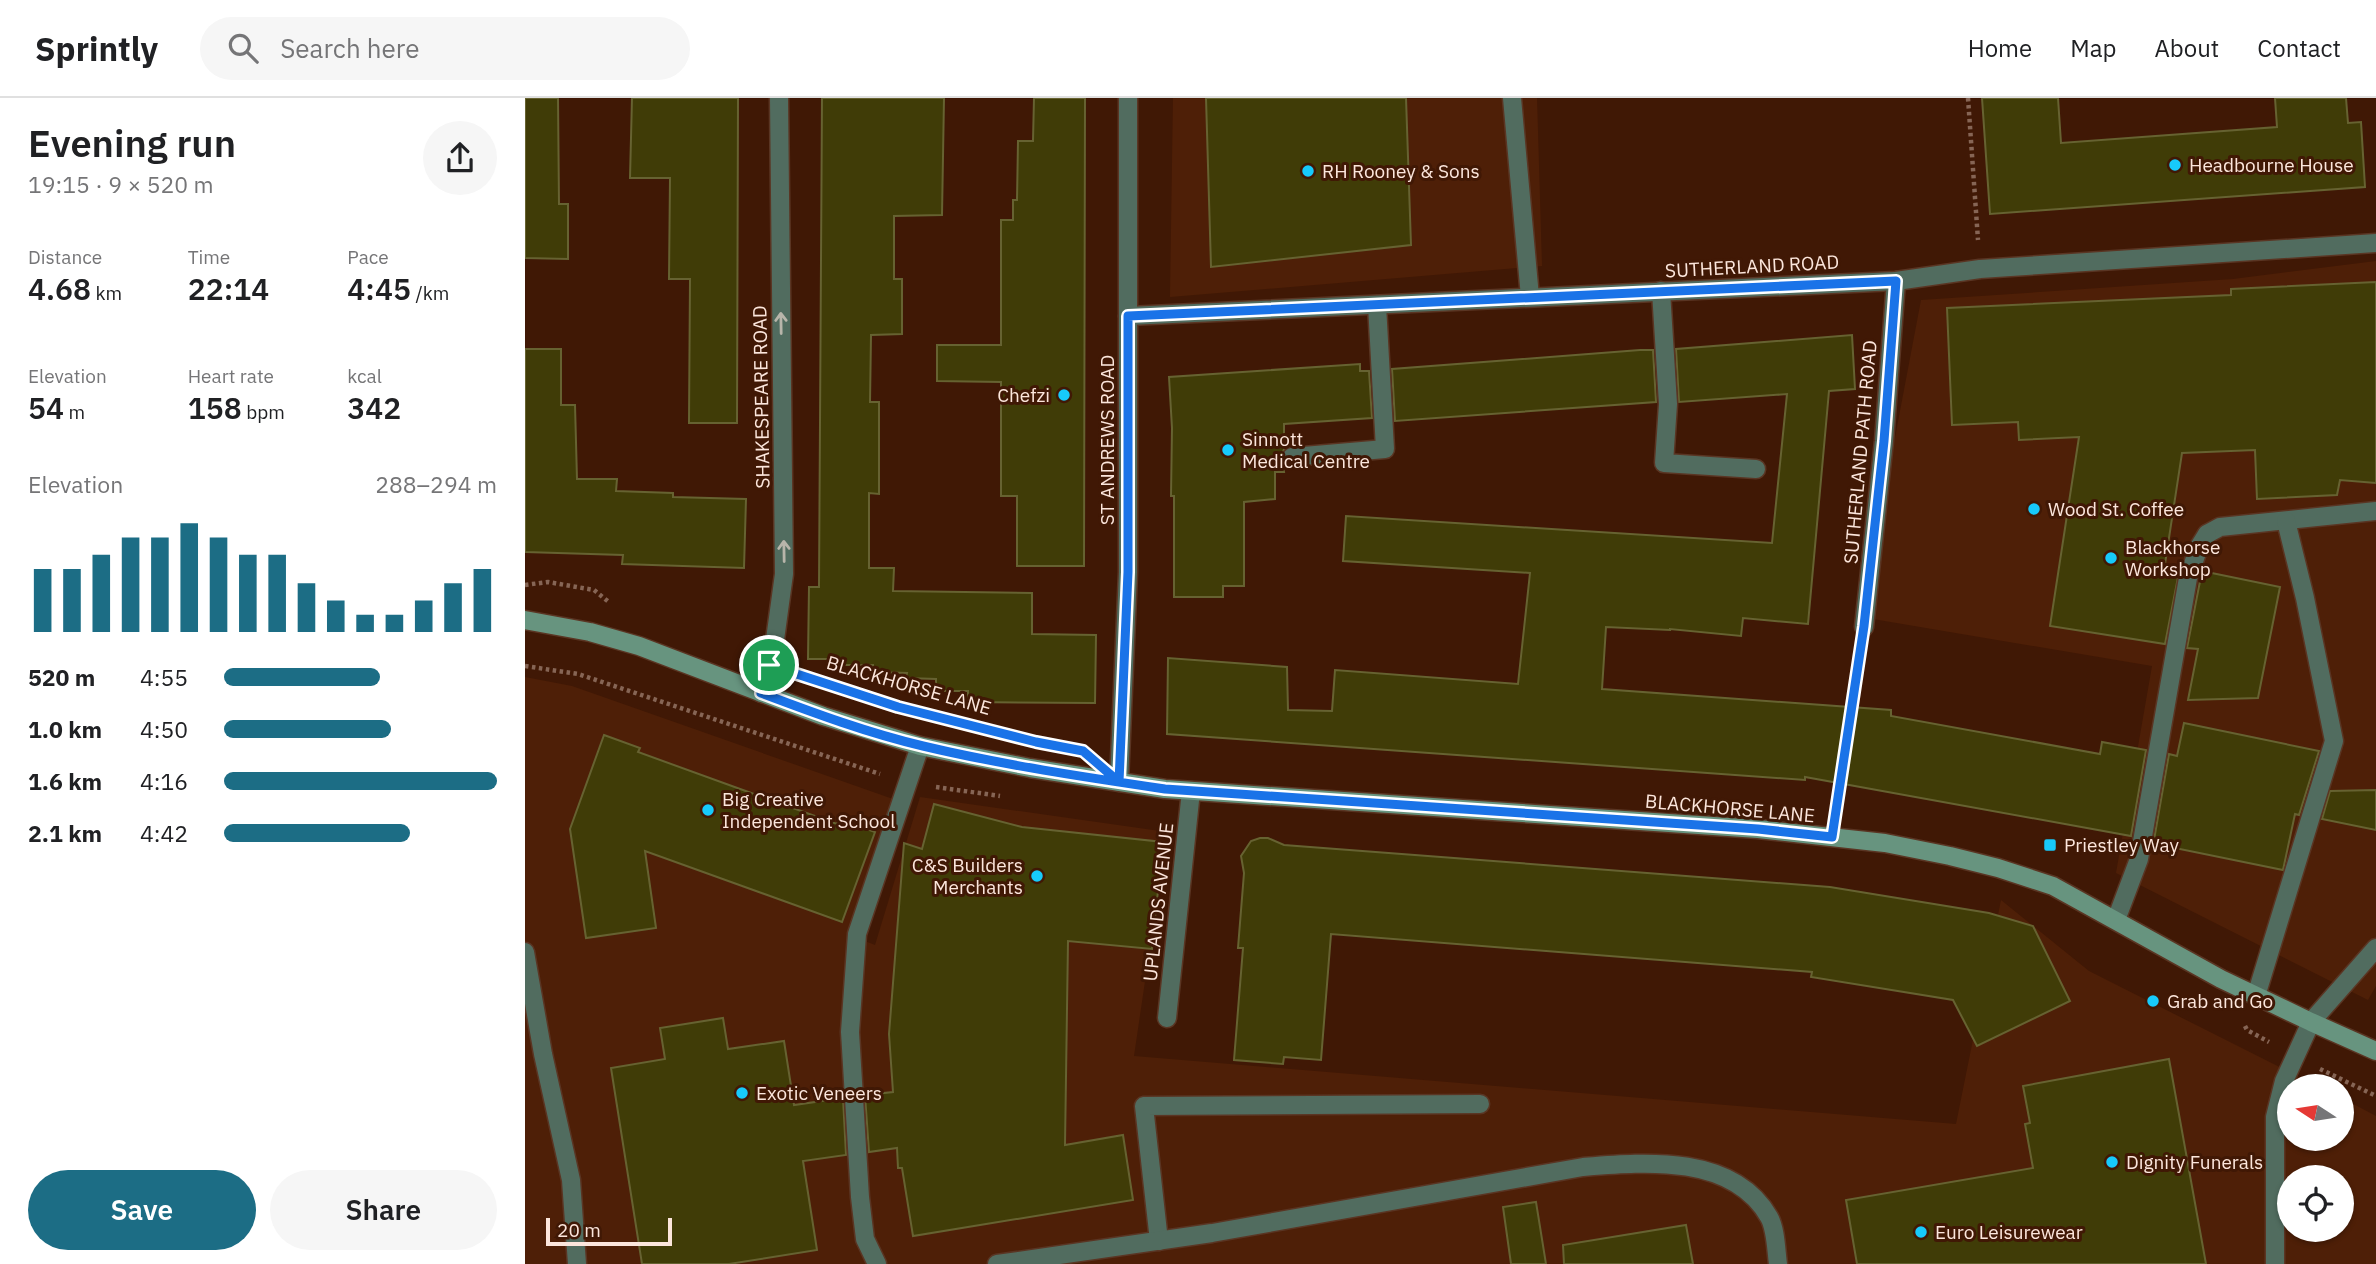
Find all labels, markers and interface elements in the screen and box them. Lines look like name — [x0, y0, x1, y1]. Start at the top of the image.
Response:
search box — [200, 17, 690, 80]
text: Sprintly — [35, 27, 158, 70]
icon: search — [224, 29, 262, 67]
text: Search here — [280, 31, 420, 65]
text: Home — [1968, 32, 2032, 64]
text: Map — [2070, 32, 2116, 64]
text: About — [2154, 32, 2219, 64]
text: Contact — [2257, 32, 2341, 64]
text: Evening run — [28, 118, 236, 167]
button: share — [423, 121, 497, 195]
place label: Headbourne House — [2189, 153, 2354, 177]
marker: Headbourne House — [2167, 157, 2183, 173]
place label: RH Rooney & Sons — [1322, 159, 1480, 183]
marker: RH Rooney & Sons — [1300, 163, 1316, 179]
text: 19:15 · 9 × 520 m — [28, 169, 214, 199]
text: Distance — [28, 245, 102, 269]
text: Time — [188, 245, 230, 269]
text: Pace — [347, 245, 389, 269]
street label: SUTHERLAND ROAD — [1664, 249, 1840, 283]
text: 4.68 — [28, 269, 91, 308]
text: 22:14 — [188, 269, 269, 308]
text: 4:45 — [347, 269, 411, 308]
text: km — [91, 281, 122, 305]
text: /km — [411, 281, 449, 305]
street label: SHAKESPEARE ROAD — [747, 305, 775, 489]
one-way arrow — [775, 312, 788, 335]
street label: SUTHERLAND PATH ROAD — [1838, 339, 1882, 565]
street label: ST ANDREWS ROAD — [1095, 355, 1119, 525]
text: Elevation — [28, 364, 107, 388]
text: Heart rate — [188, 364, 274, 388]
text: kcal — [347, 364, 382, 388]
place label: Chefzi — [997, 383, 1050, 407]
marker: Chefzi — [1056, 387, 1072, 403]
text: 54 — [28, 388, 64, 427]
text: 158 — [188, 388, 242, 427]
text: 342 — [347, 388, 401, 427]
text: m — [64, 400, 85, 424]
text: bpm — [242, 400, 285, 424]
place label: Sinnott Medical Centre — [1242, 427, 1370, 473]
marker: Sinnott Medical Centre — [1220, 442, 1236, 458]
text: Elevation — [28, 469, 123, 499]
text: 288–294 m — [375, 469, 497, 499]
place label: Wood St. Coffee — [2048, 497, 2184, 521]
marker: Wood St. Coffee — [2026, 501, 2042, 517]
place label: Blackhorse Workshop — [2125, 535, 2220, 581]
one-way arrow — [777, 539, 791, 562]
marker: Blackhorse Workshop — [2103, 550, 2119, 566]
pin — [739, 635, 799, 695]
icon: arrive — [750, 646, 788, 684]
street label: BLACKHORSE LANE — [824, 650, 994, 720]
text: 520 m — [28, 662, 95, 692]
text: 4:55 — [140, 662, 188, 692]
text: 1.0 km — [28, 714, 102, 744]
text: 4:50 — [140, 714, 188, 744]
text: 1.6 km — [28, 766, 102, 796]
text: 4:16 — [140, 766, 188, 796]
place label: Big Creative Independent School — [722, 787, 895, 833]
street label: BLACKHORSE LANE — [1644, 789, 1816, 827]
marker: Big Creative Independent School — [700, 802, 716, 818]
text: 2.1 km — [28, 818, 102, 848]
text: 4:42 — [140, 818, 188, 848]
street label: UPLANDS AVENUE — [1138, 821, 1178, 983]
place label: Priestley Way — [2064, 833, 2180, 857]
marker: Priestley Way — [2042, 837, 2058, 853]
place label: C&S Builders Merchants — [912, 853, 1023, 899]
marker: C&S Builders Merchants — [1029, 868, 1045, 884]
place label: Grab and Go — [2167, 989, 2273, 1013]
marker: Grab and Go — [2145, 993, 2161, 1009]
north arrow — [2277, 1074, 2354, 1152]
map controls — [2277, 1074, 2354, 1242]
place label: Exotic Veneers — [756, 1081, 882, 1105]
marker: Exotic Veneers — [734, 1085, 750, 1101]
place label: Dignity Funerals — [2126, 1150, 2263, 1174]
marker: Dignity Funerals — [2104, 1154, 2120, 1170]
button: locate — [2277, 1165, 2354, 1242]
button: Save — [28, 1170, 256, 1250]
button: Share — [270, 1170, 497, 1250]
scale bar — [546, 1215, 672, 1247]
text: 20 m — [557, 1218, 601, 1242]
place label: Euro Leisurewear — [1935, 1220, 2083, 1244]
marker: Euro Leisurewear — [1913, 1224, 1929, 1240]

